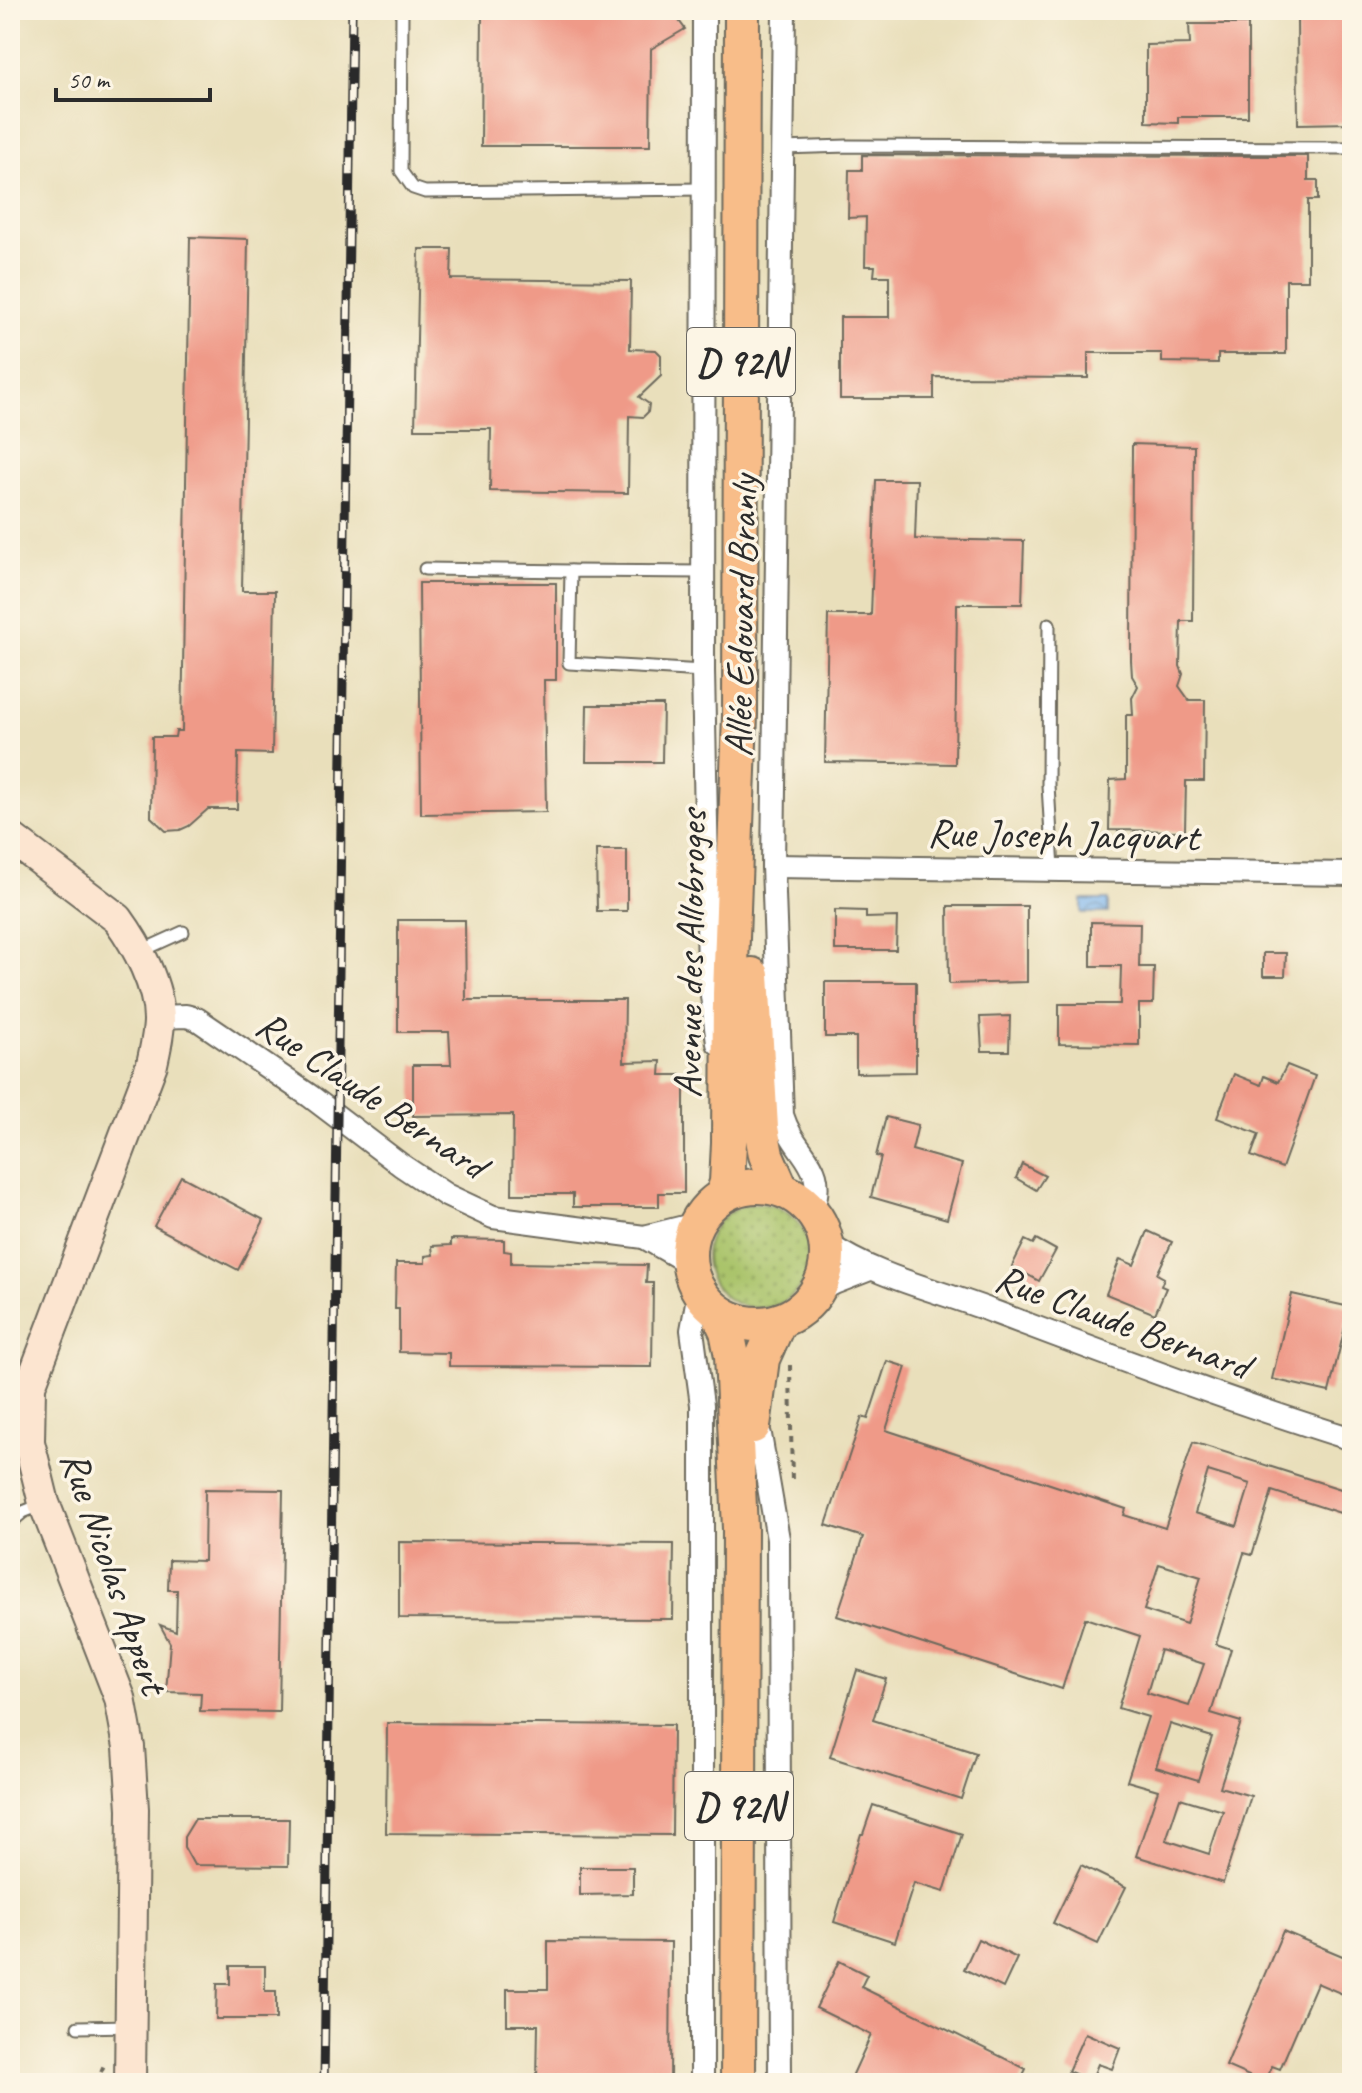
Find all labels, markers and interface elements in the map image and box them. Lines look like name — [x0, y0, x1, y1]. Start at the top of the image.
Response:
scale bar — [56, 52, 210, 102]
text: 50 m — [68, 65, 111, 95]
road number: D 92N — [687, 328, 795, 396]
street label: Allée Edouard Branly — [714, 471, 769, 757]
street label: Avenue des Allobroges — [662, 806, 718, 1098]
street label: Rue Joseph Jacquart — [927, 808, 1203, 862]
street label: Rue Claude Bernard — [247, 999, 501, 1193]
street label: Rue Claude Bernard — [989, 1253, 1262, 1393]
street label: Rue Nicolas Appert — [49, 1444, 180, 1704]
road number: D 92N — [685, 1772, 793, 1840]

